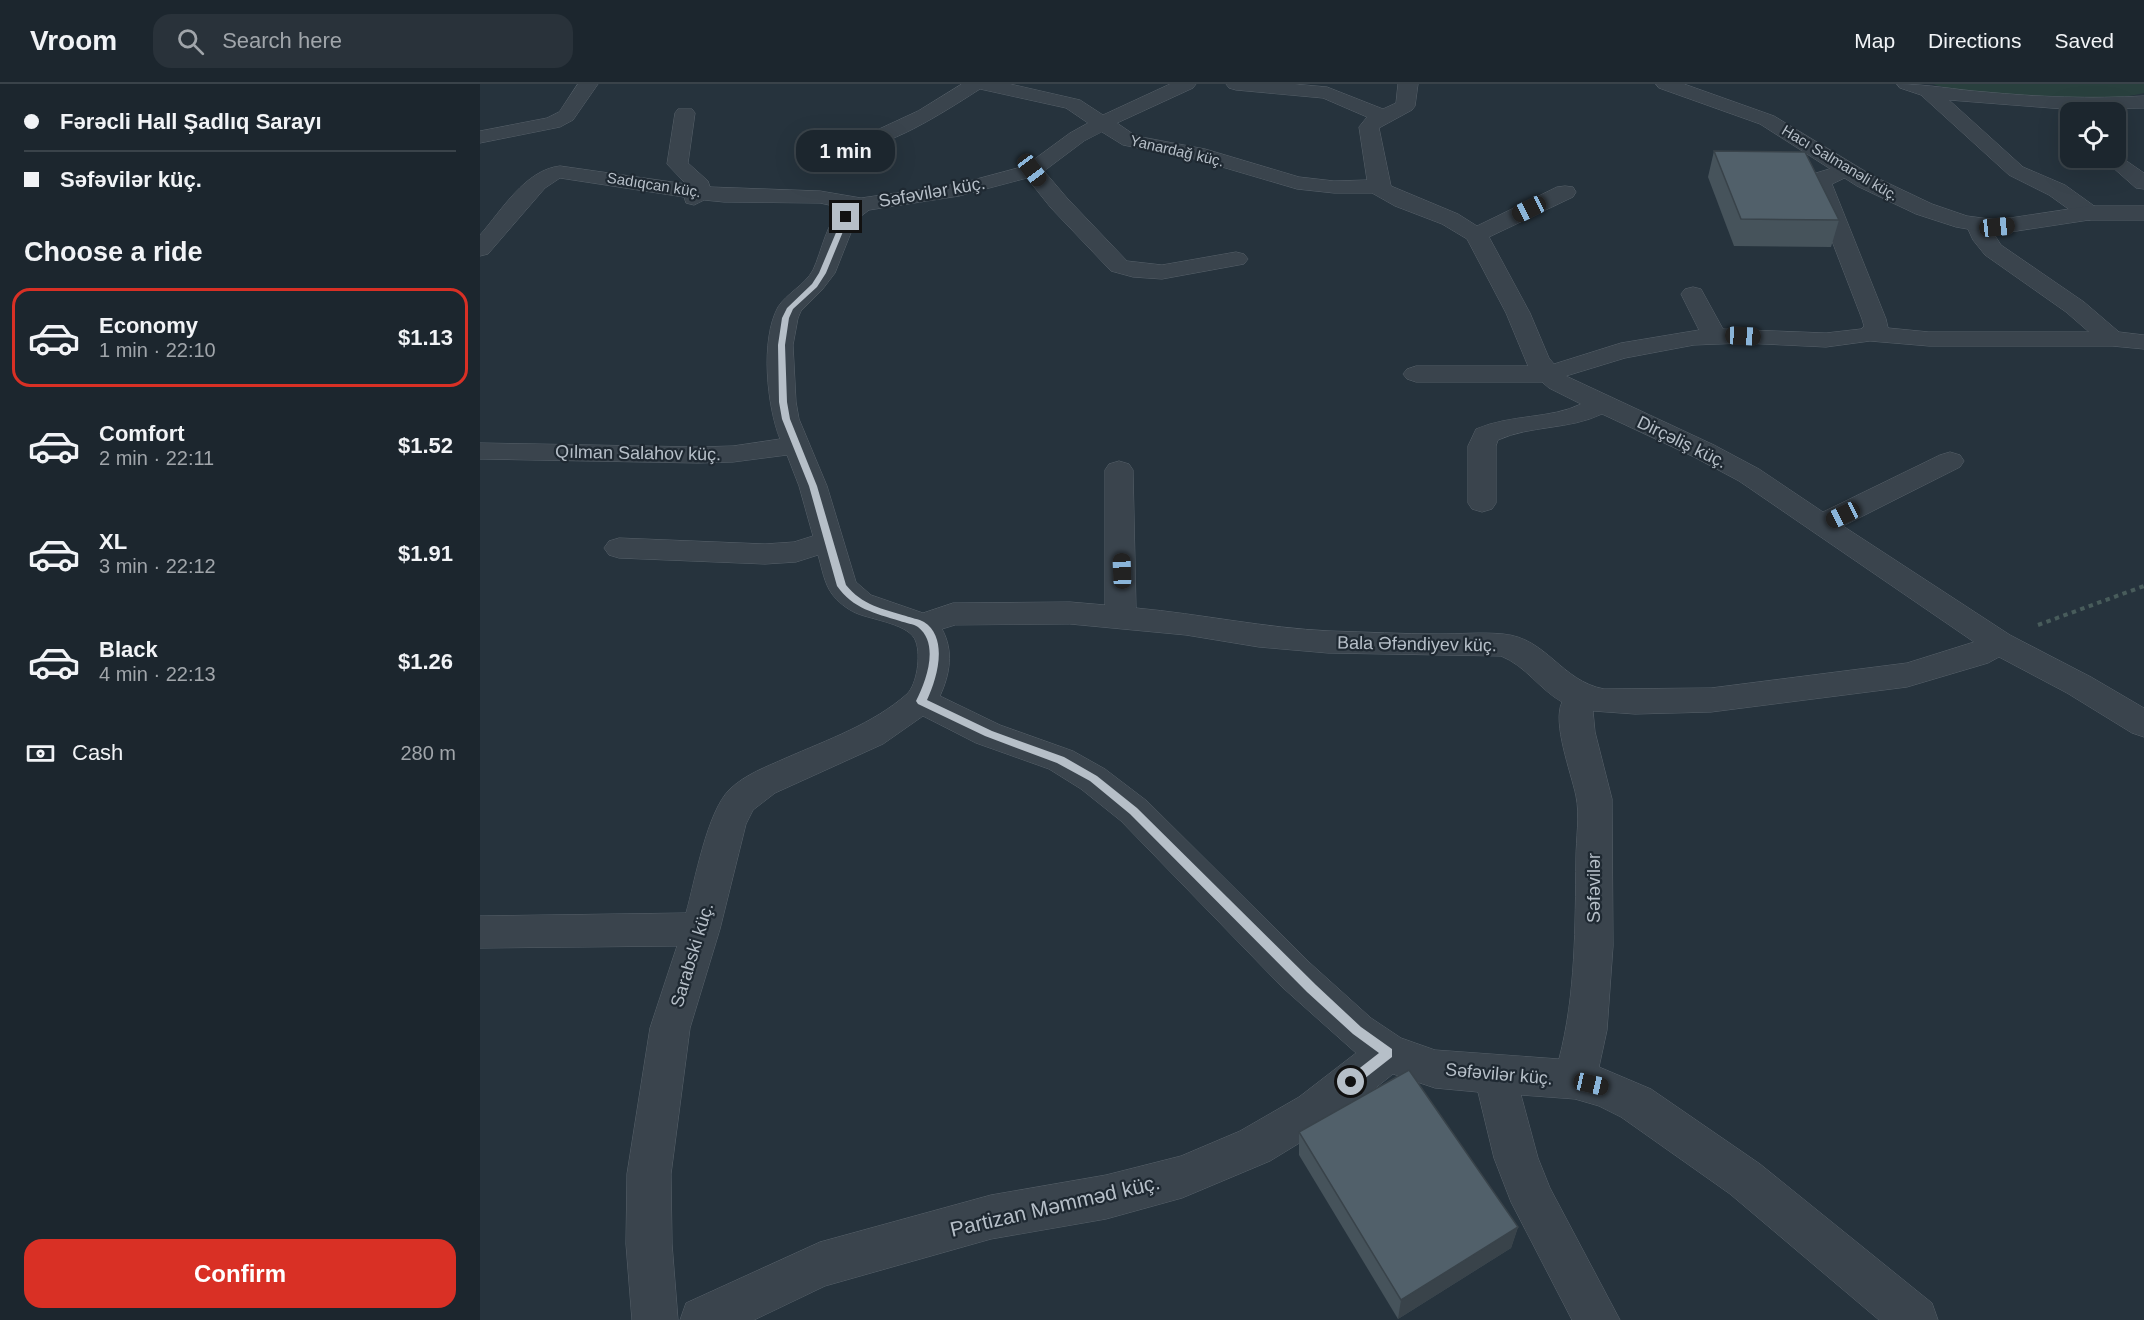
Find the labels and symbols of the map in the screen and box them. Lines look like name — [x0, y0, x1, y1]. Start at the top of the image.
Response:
street label: Hacı Salmanəli küç. — [1779, 121, 1901, 204]
callout: 1 min — [796, 130, 896, 172]
street label: Yanardağ küç. — [1129, 131, 1226, 170]
car — [1014, 150, 1050, 190]
street label: Sadıqcan küç. — [606, 169, 702, 200]
street label: Səfəvilər küç. — [877, 173, 987, 211]
car — [1509, 193, 1549, 225]
route end — [832, 203, 859, 230]
car — [1978, 216, 2016, 238]
car — [1725, 326, 1761, 346]
street label: Dirçəliş küç. — [1634, 412, 1730, 472]
street label: Qılman Salahov küç. — [555, 442, 721, 464]
car — [1823, 499, 1863, 531]
car — [1112, 553, 1132, 589]
street label: Bala Əfəndiyev küç. — [1337, 633, 1497, 655]
street label: Səfəvilər — [1584, 853, 1604, 923]
street label: Sarabski küç. — [667, 900, 717, 1010]
street label: Səfəvilər küç. — [1444, 1059, 1554, 1089]
route start — [1337, 1068, 1364, 1095]
car — [1571, 1071, 1611, 1097]
street label: Partizan Məmməd küç. — [948, 1170, 1162, 1241]

